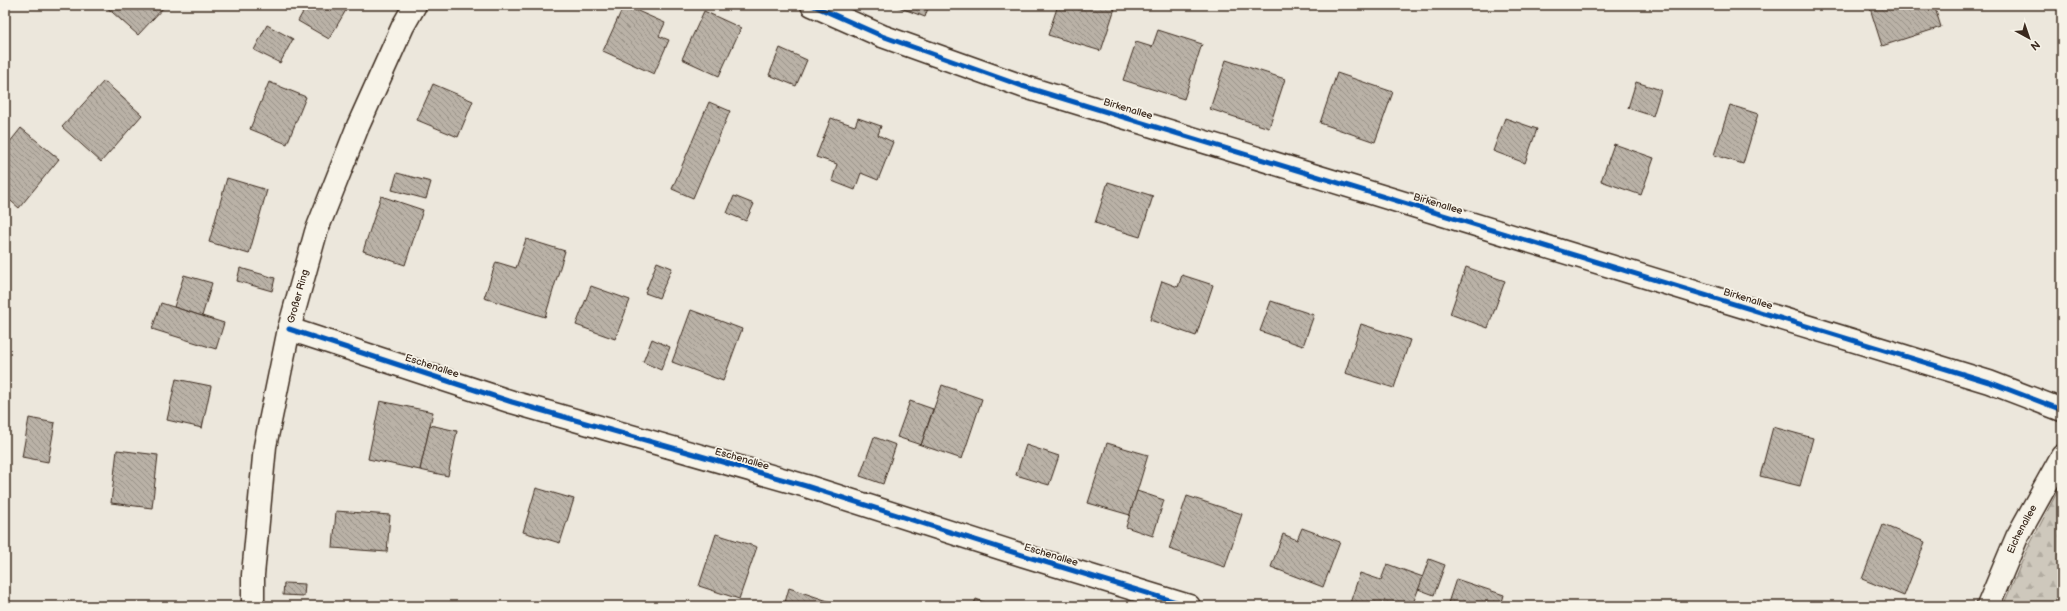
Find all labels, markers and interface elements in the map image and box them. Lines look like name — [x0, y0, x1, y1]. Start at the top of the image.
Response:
north arrow — [2009, 18, 2049, 58]
text: N — [2028, 38, 2042, 53]
street label: Birkenallee — [1102, 96, 1154, 122]
street label: Birkenallee — [1412, 191, 1464, 217]
street label: Großer Ring — [285, 268, 311, 325]
street label: Birkenallee — [1722, 286, 1774, 312]
street label: Eschenallee — [404, 352, 460, 380]
street label: Eschenallee — [713, 446, 771, 472]
street label: Eichenallee — [2005, 503, 2040, 555]
street label: Eschenallee — [1023, 541, 1080, 569]

